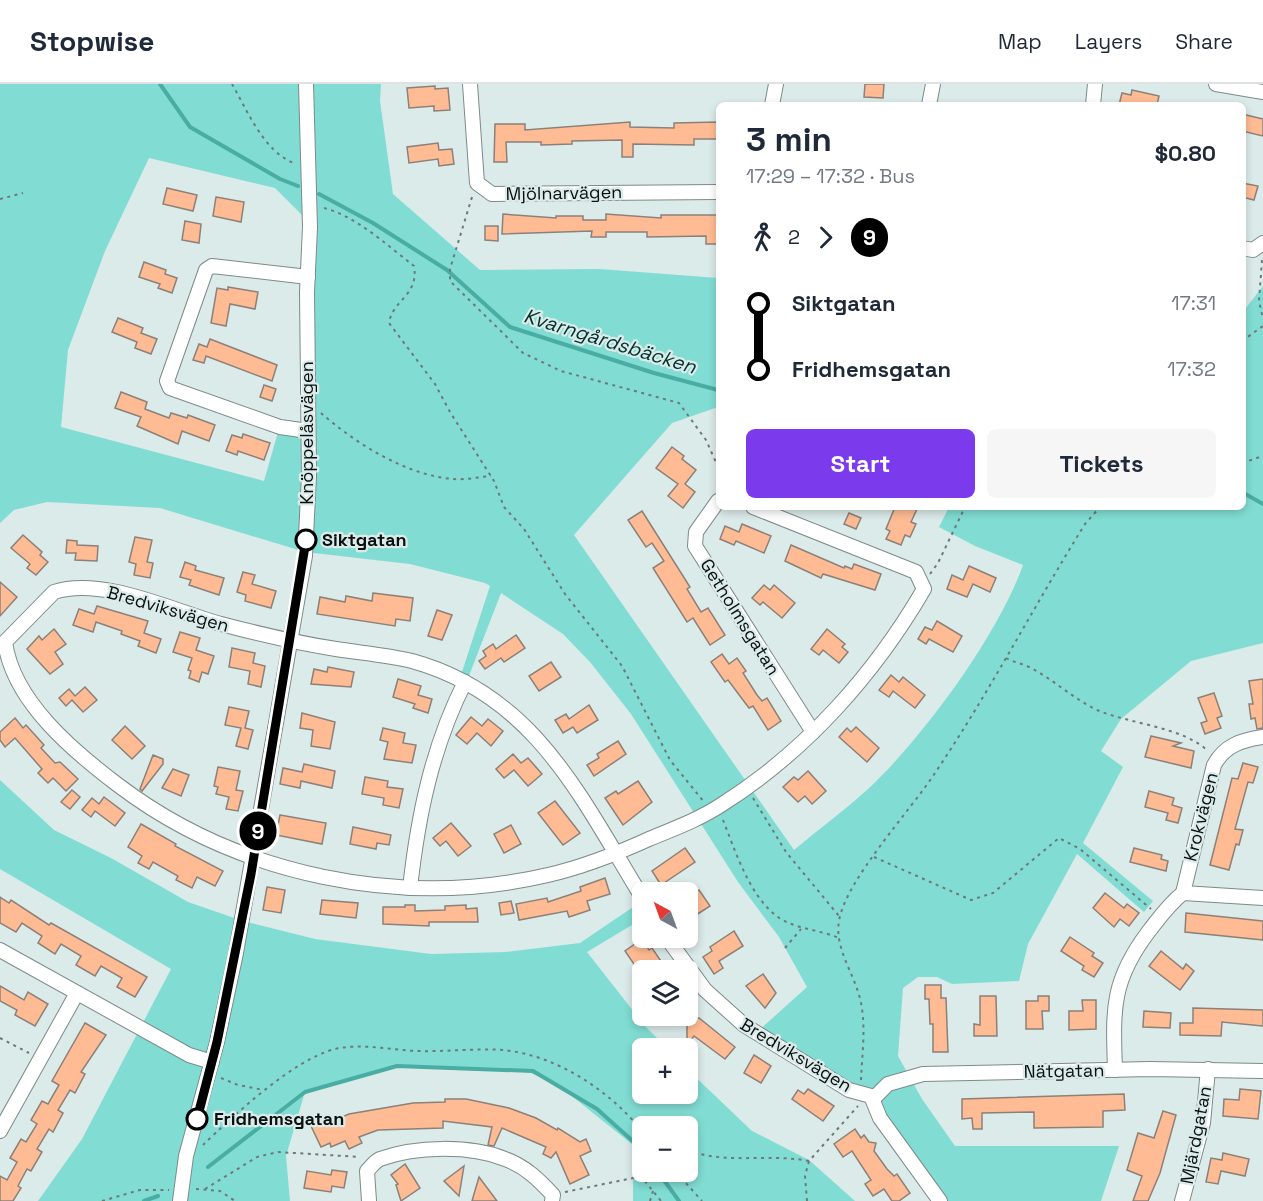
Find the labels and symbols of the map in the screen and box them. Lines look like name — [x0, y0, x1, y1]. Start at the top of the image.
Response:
street label: Mjölnarvägen — [506, 180, 622, 205]
water label: Kvarngårdsbäcken — [521, 302, 700, 380]
street label: Knöppelåsvägen — [295, 361, 318, 505]
place label: Siktgatan — [322, 528, 407, 551]
marker: Siktgatan — [295, 529, 317, 551]
street label: Getholmsgatan — [695, 554, 785, 679]
street label: Bredviksvägen — [104, 580, 232, 637]
street label: Krokvägen — [1178, 770, 1223, 864]
line badge: 9 — [238, 812, 278, 850]
north arrow — [632, 882, 698, 948]
street label: Bredviksvägen — [736, 1012, 856, 1097]
street label: Nätgatan — [1023, 1058, 1105, 1083]
street label: Mjärdgatan — [1175, 1084, 1216, 1186]
place label: Fridhemsgatan — [214, 1107, 344, 1130]
marker: Fridhemsgatan — [186, 1108, 208, 1130]

